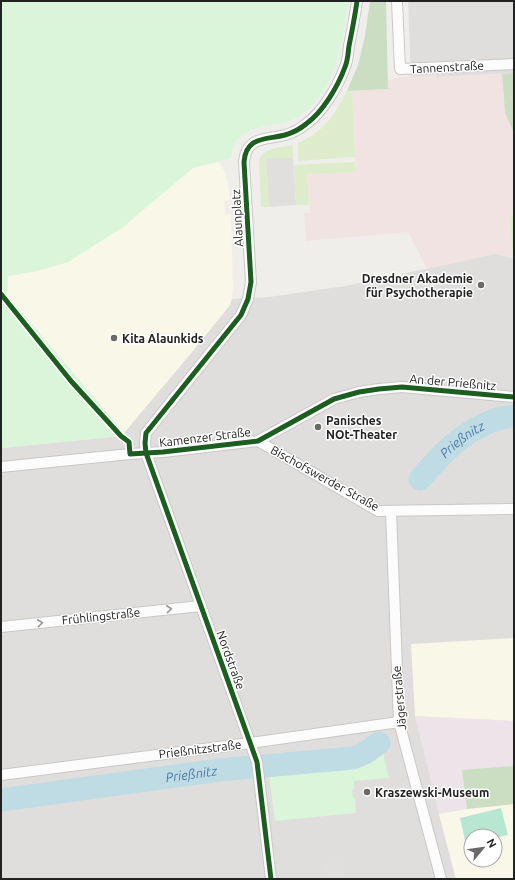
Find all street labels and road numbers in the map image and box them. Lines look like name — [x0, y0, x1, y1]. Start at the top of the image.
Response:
street label: Tannenstraße — [410, 59, 484, 75]
street label: Alaunplatz — [229, 189, 245, 247]
street label: An der Prießnitz — [409, 372, 497, 392]
street label: Kamenzer Straße — [158, 425, 252, 449]
street label: Bischofswerder Straße — [269, 443, 381, 513]
street label: Frühlingstraße — [61, 605, 141, 627]
street label: Nordstraße — [214, 629, 248, 691]
street label: Jägerstraße — [390, 665, 408, 731]
street label: Prießnitzstraße — [158, 737, 242, 761]

